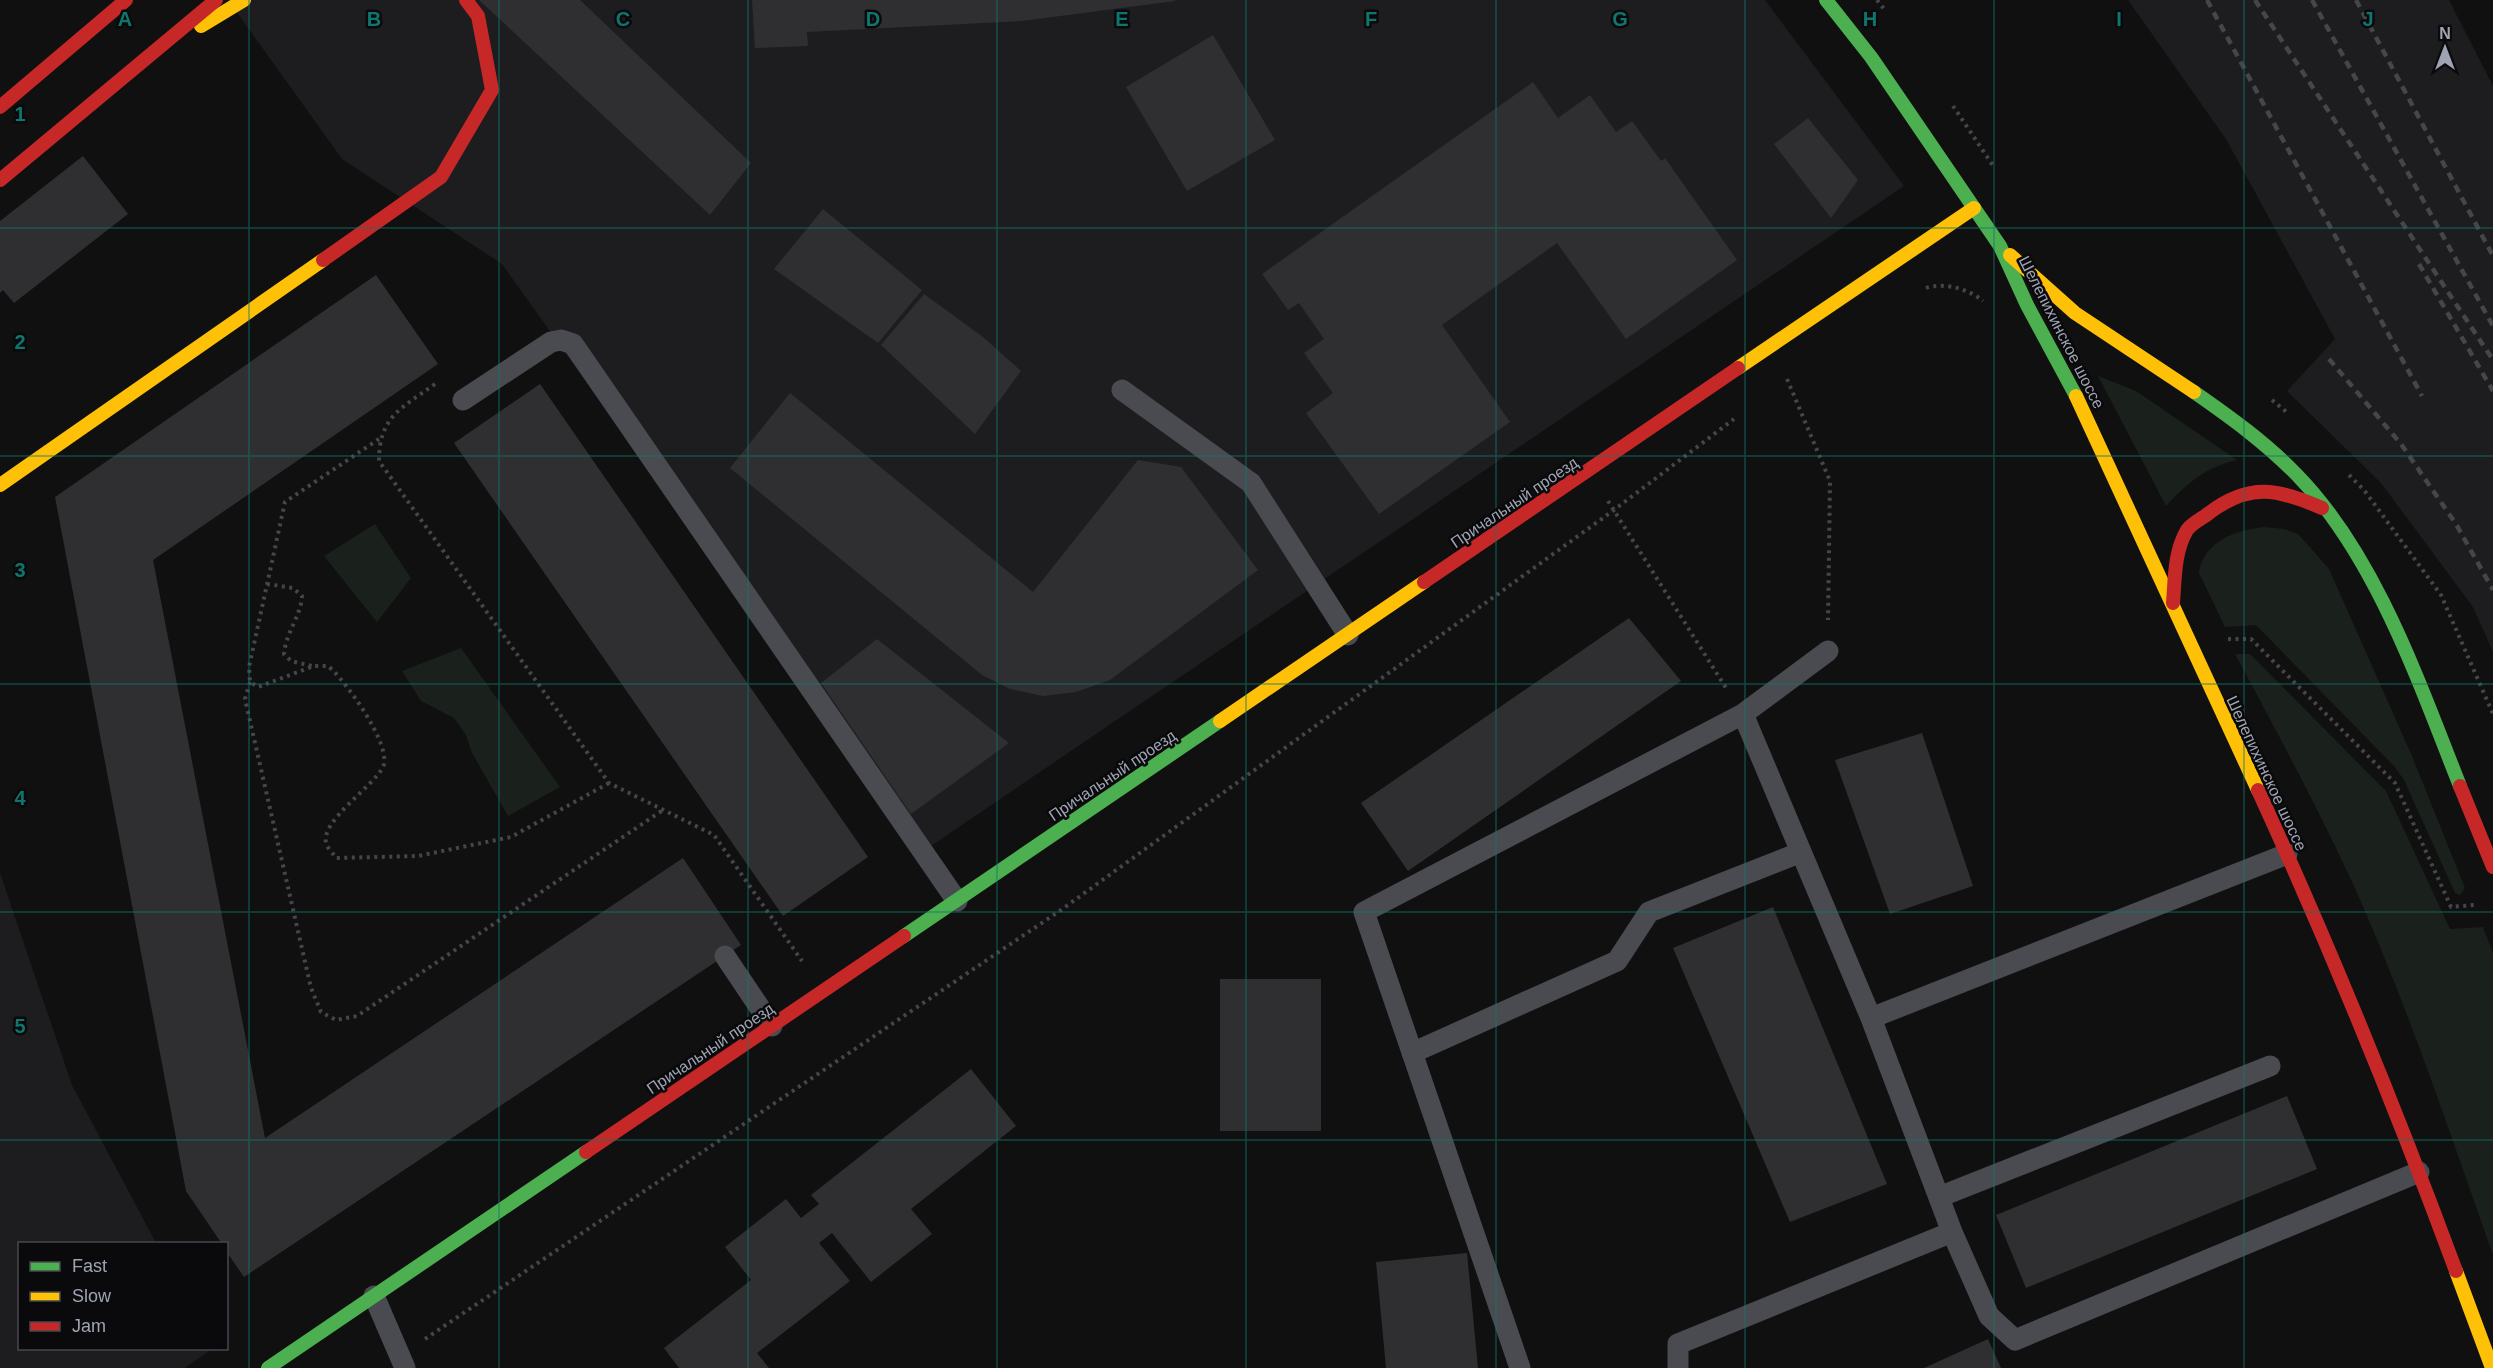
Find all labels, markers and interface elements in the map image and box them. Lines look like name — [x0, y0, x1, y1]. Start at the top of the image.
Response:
text: A — [118, 8, 132, 30]
text: B — [367, 8, 381, 30]
text: C — [616, 8, 630, 30]
text: D — [866, 8, 880, 30]
text: E — [1115, 8, 1129, 30]
text: F — [1365, 8, 1377, 30]
text: G — [1612, 8, 1628, 30]
text: H — [1863, 8, 1877, 30]
text: I — [2116, 8, 2122, 30]
text: J — [2362, 8, 2374, 30]
north arrow — [2415, 18, 2475, 78]
text: N — [2439, 25, 2451, 42]
text: 1 — [14, 103, 26, 125]
street label: Шелепихинское шоссе — [2016, 253, 2107, 411]
text: 2 — [14, 331, 26, 353]
street label: Причальный проезд — [1448, 453, 1581, 551]
text: 3 — [14, 559, 26, 581]
street label: Шелепихинское шоссе — [2223, 693, 2310, 853]
street label: Причальный проезд — [1046, 726, 1179, 824]
text: 4 — [14, 787, 26, 809]
street label: Причальный проезд — [644, 999, 777, 1097]
text: 5 — [14, 1015, 26, 1037]
legend — [18, 1242, 228, 1350]
text: Fast — [72, 1256, 107, 1276]
text: Slow — [72, 1286, 112, 1306]
text: Jam — [72, 1316, 106, 1336]

